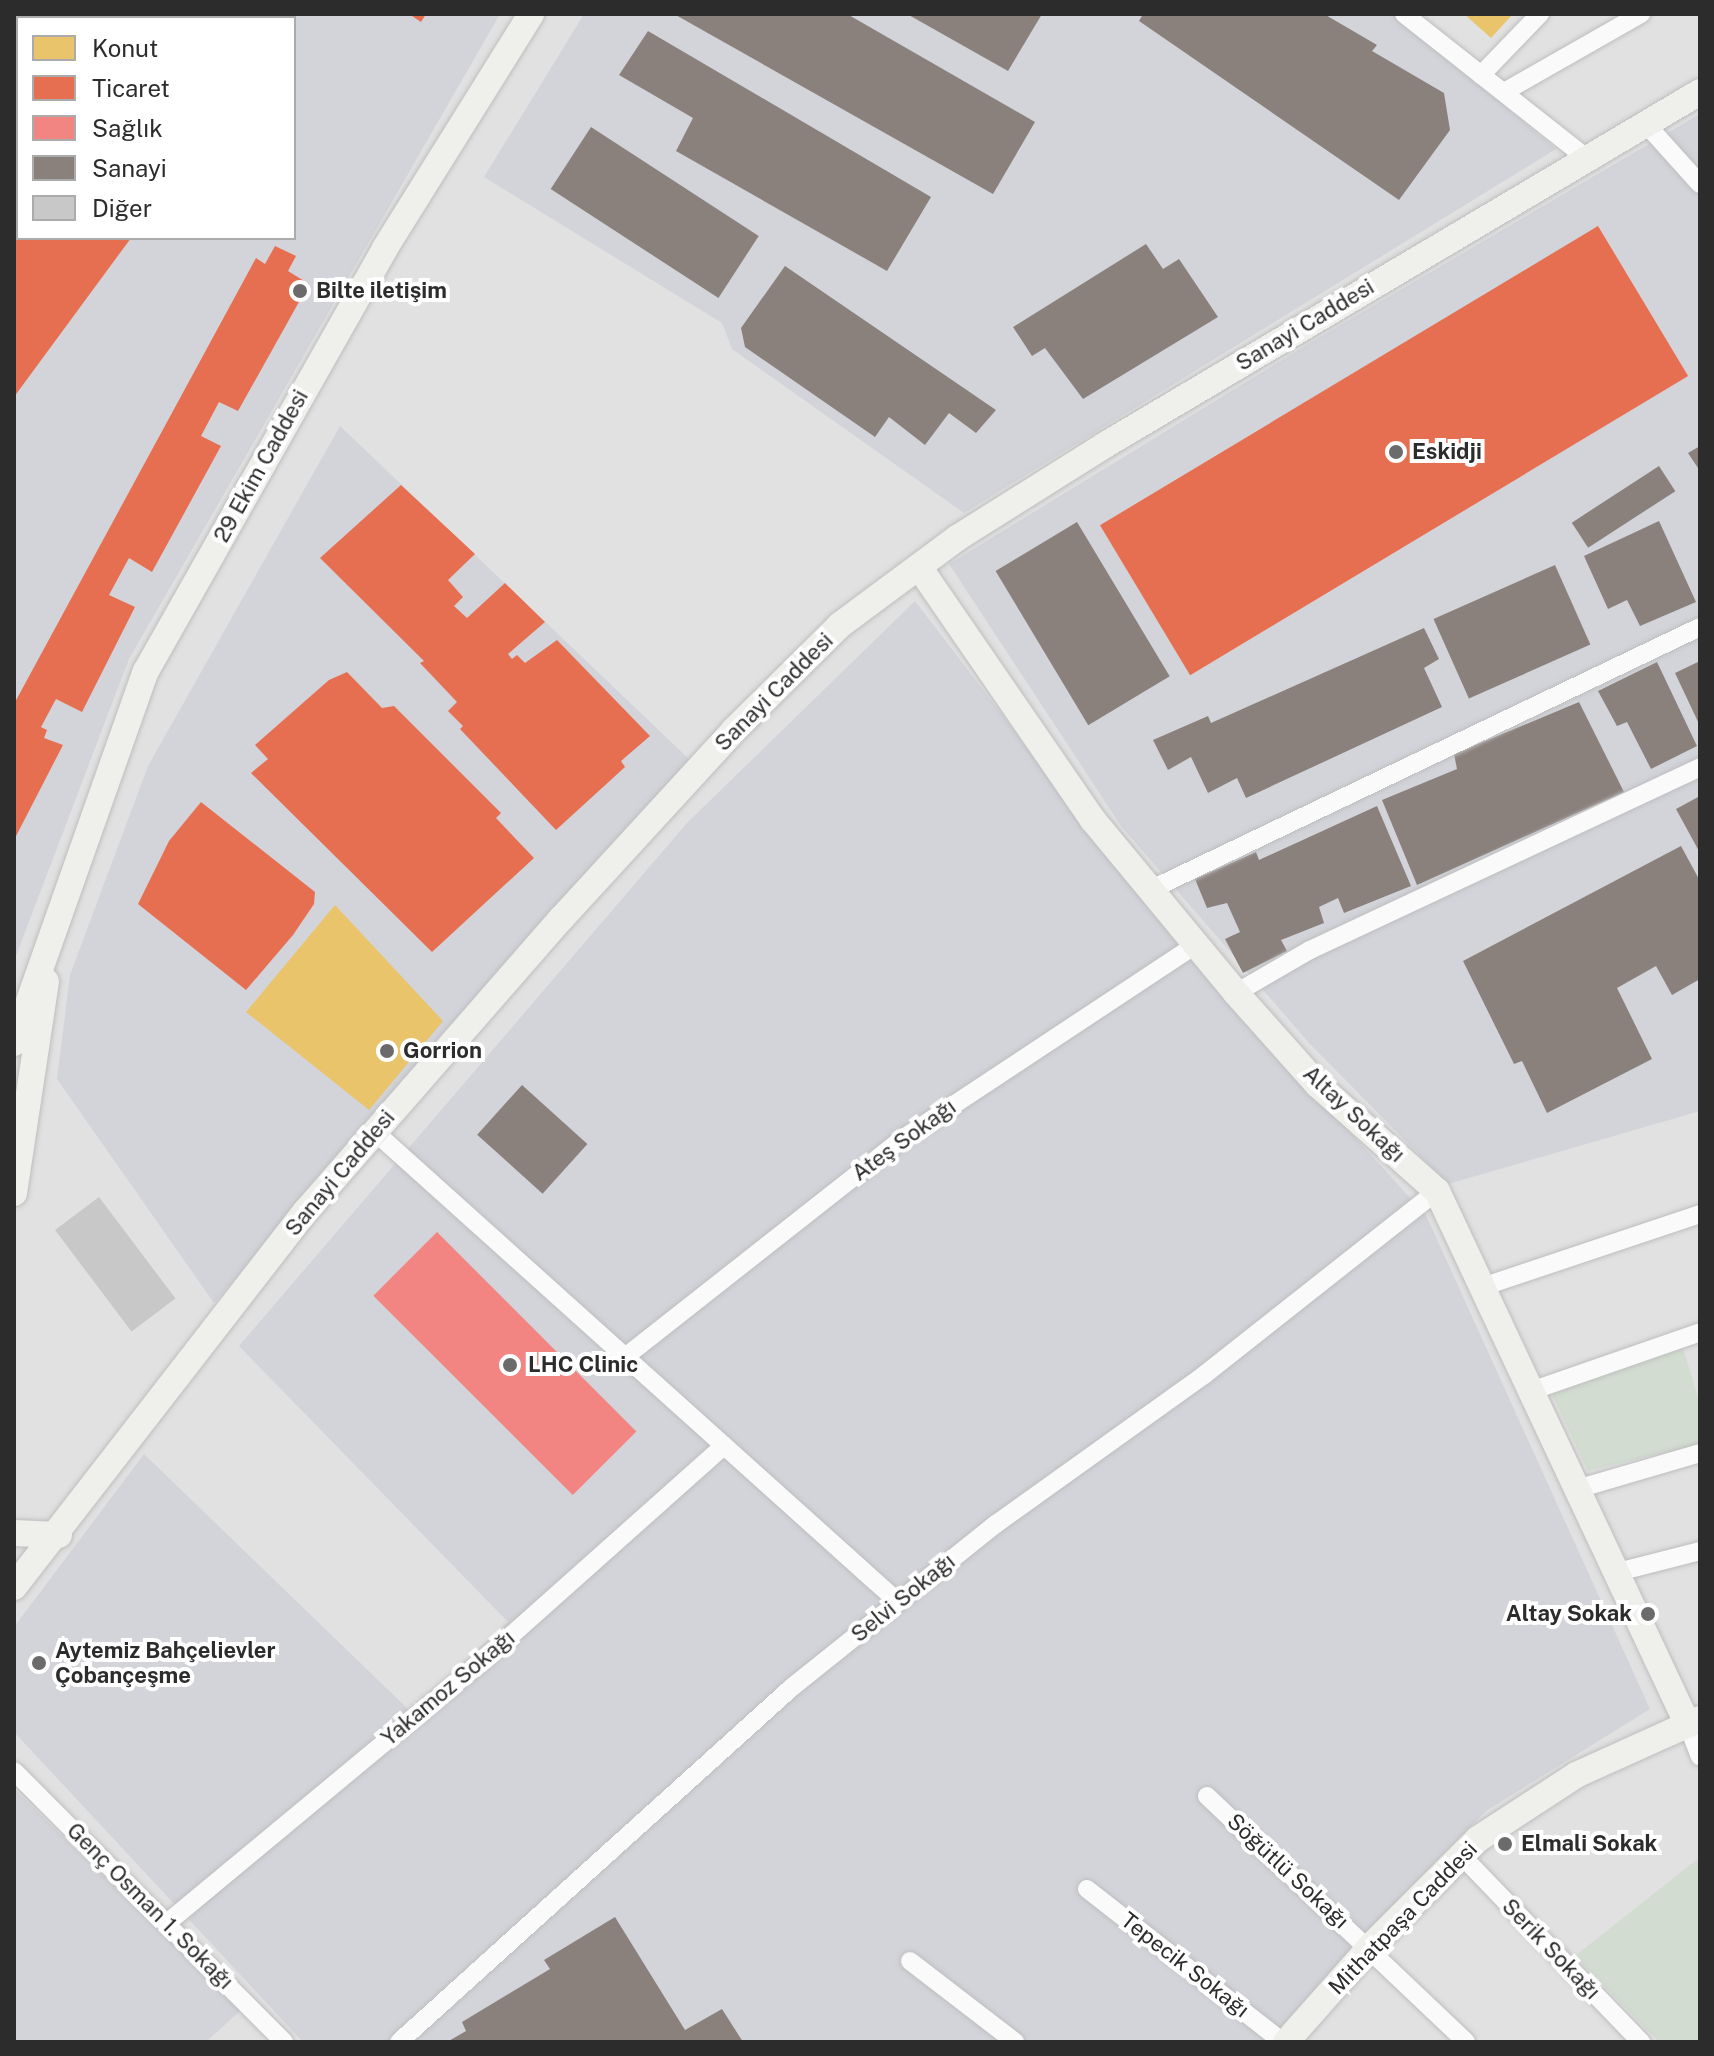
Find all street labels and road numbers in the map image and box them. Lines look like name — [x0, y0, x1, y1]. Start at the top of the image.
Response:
street label: Sanayi Caddesi — [1231, 273, 1379, 377]
street label: 29 Ekim Caddesi — [208, 385, 314, 547]
street label: Sanayi Caddesi — [709, 627, 839, 757]
street label: Altay Sokağı — [1298, 1060, 1410, 1168]
street label: Ateş Sokağı — [847, 1093, 961, 1187]
street label: Sanayi Caddesi — [280, 1105, 400, 1241]
street label: Selvi Sokağı — [846, 1548, 960, 1648]
street label: Yakamoz Sokağı — [376, 1625, 520, 1751]
street label: Söğütlü Sokağı — [1222, 1808, 1354, 1934]
street label: Genç Osman 1. Sokağı — [61, 1817, 239, 1995]
street label: Mithatpaşa Caddesi — [1323, 1836, 1483, 2000]
street label: Serik Sokağı — [1497, 1893, 1605, 2005]
street label: Tepecik Sokağı — [1116, 1907, 1254, 2023]

